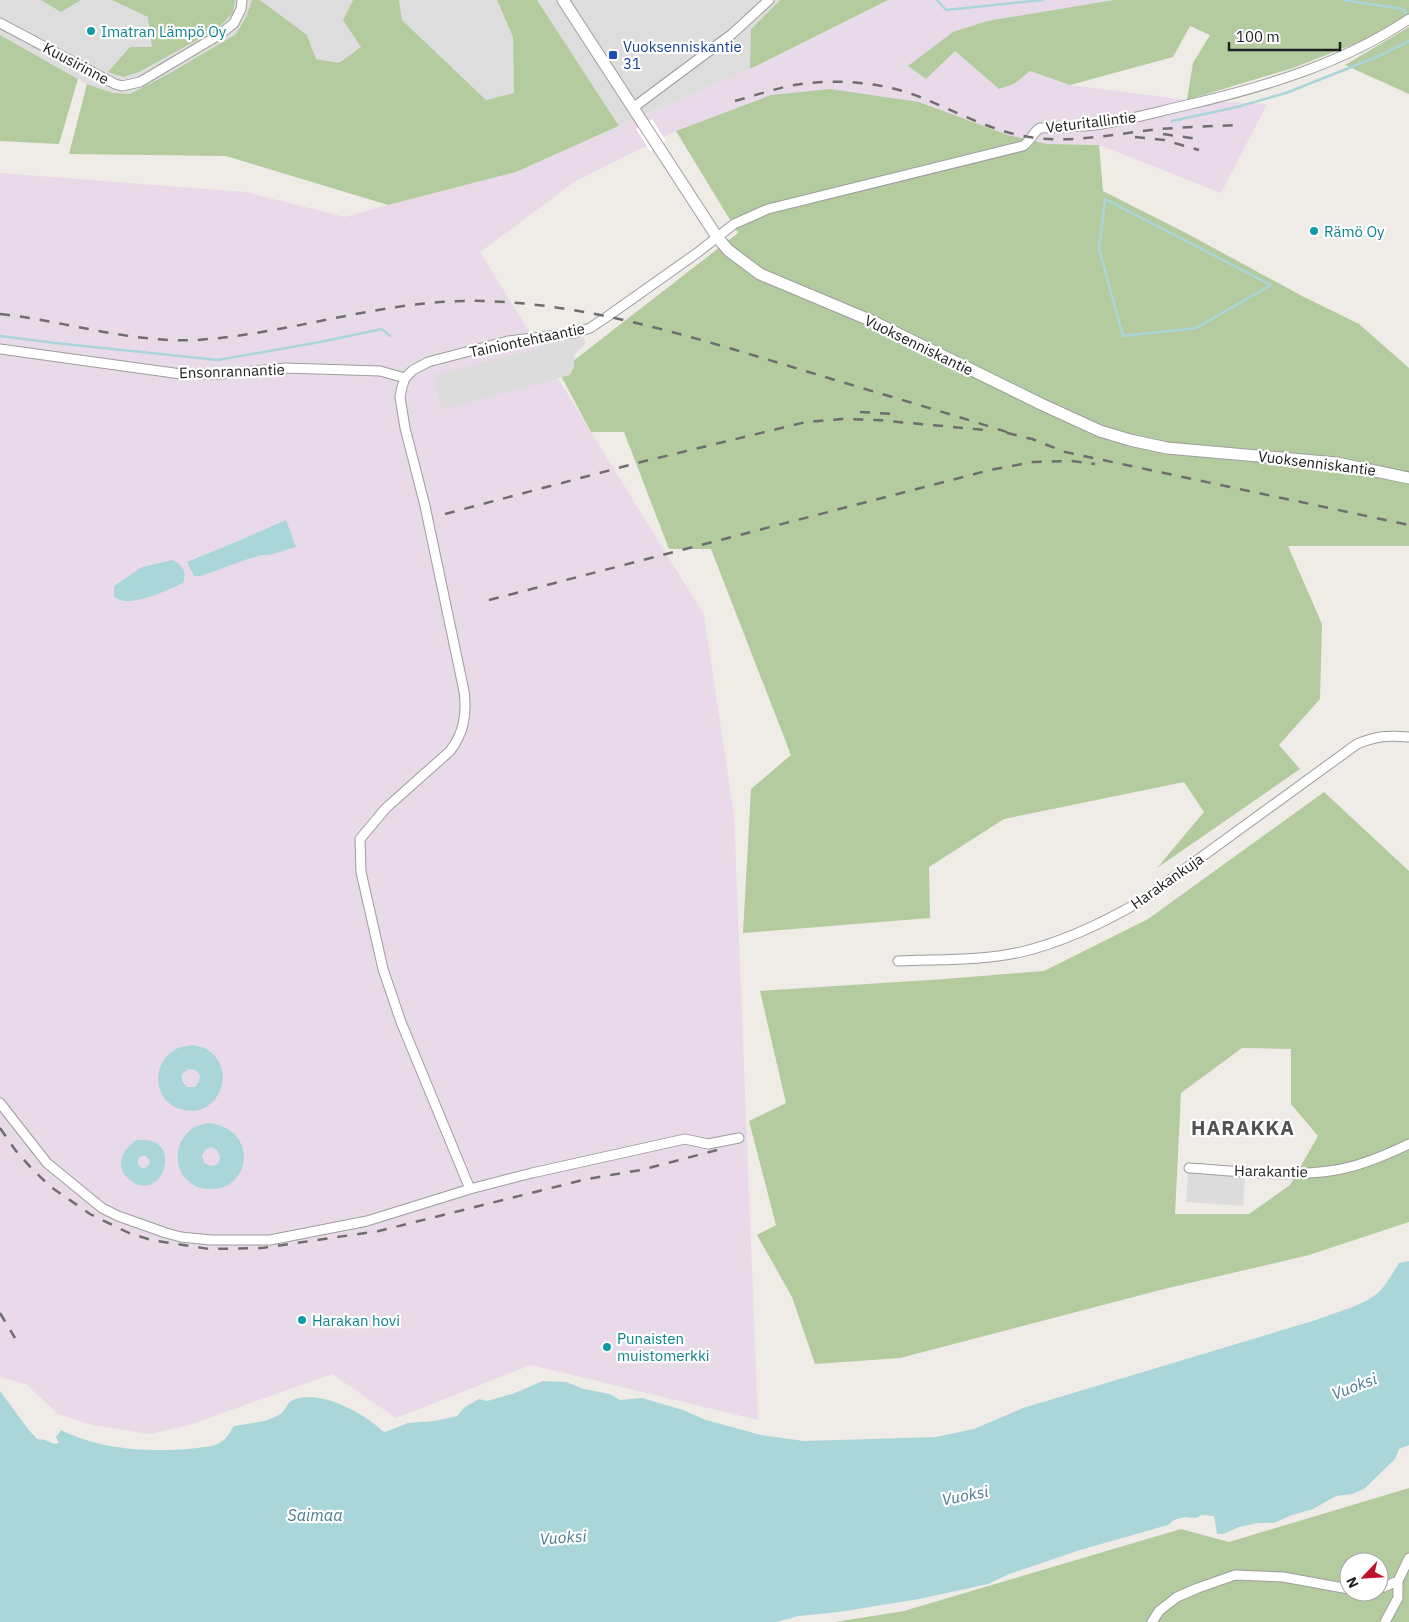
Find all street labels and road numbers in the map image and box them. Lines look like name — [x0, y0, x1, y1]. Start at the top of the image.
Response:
street label: Kuusirinne — [40, 38, 112, 88]
street label: Veturitallintie — [1045, 107, 1137, 137]
street label: Vuoksenniskantie — [861, 310, 977, 380]
street label: Tainiontehtaantie — [468, 318, 586, 362]
street label: Ensonrannantie — [179, 360, 285, 382]
street label: Vuoksenniskantie — [1257, 446, 1377, 480]
street label: Harakankuja — [1127, 849, 1207, 913]
street label: Harakantie — [1234, 1161, 1308, 1181]

